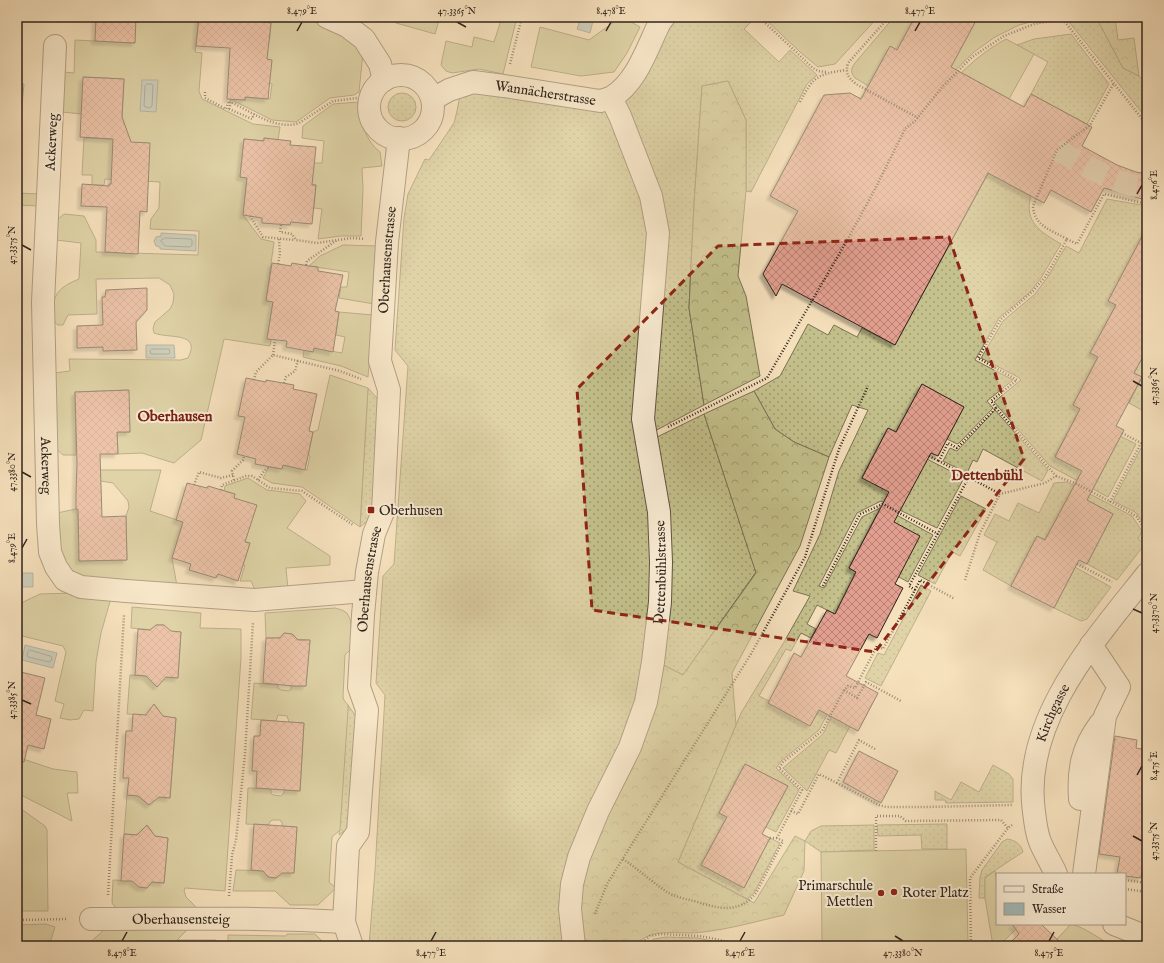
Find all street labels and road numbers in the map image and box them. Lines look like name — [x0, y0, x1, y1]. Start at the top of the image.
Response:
street label: Wannächerstrasse — [494, 77, 598, 110]
street label: Ackerweg — [41, 112, 63, 172]
street label: Oberhausenstrasse — [375, 205, 401, 314]
street label: Ackerweg — [36, 436, 55, 495]
street label: Dettenbühlstrasse — [649, 519, 671, 625]
street label: Oberhausenstrasse — [354, 523, 387, 633]
street label: Kirchgasse — [1032, 680, 1075, 745]
street label: Oberhausensteig — [132, 911, 230, 929]

